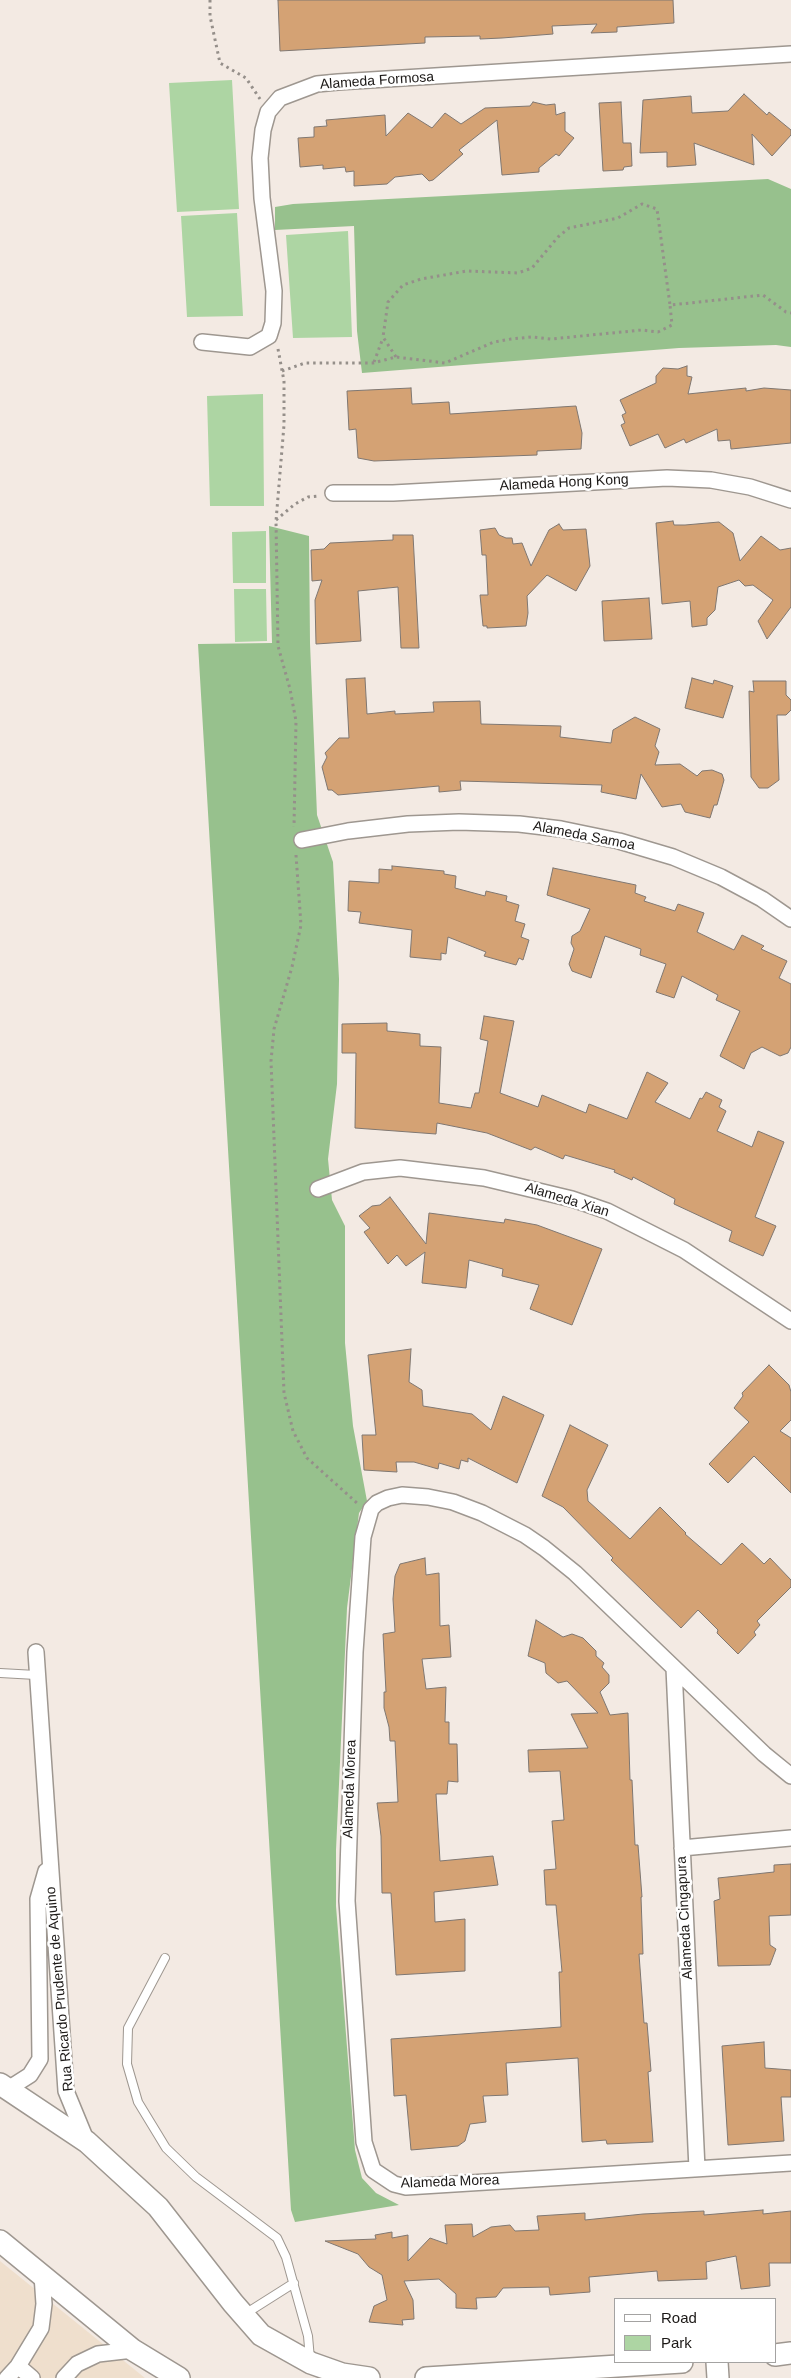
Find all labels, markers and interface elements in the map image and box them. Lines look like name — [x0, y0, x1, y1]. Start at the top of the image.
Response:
street label: Alameda Formosa — [319, 69, 435, 93]
street label: Alameda Hong Kong — [499, 471, 629, 495]
street label: Alameda Samoa — [532, 818, 636, 854]
street label: Alameda Xian — [523, 1179, 611, 1221]
street label: Alameda Morea — [340, 1739, 360, 1839]
street label: Alameda Cingapura — [673, 1856, 697, 1980]
street label: Rua Ricardo Prudente de Aquino — [43, 1886, 77, 2092]
street label: Alameda Morea — [400, 2172, 500, 2192]
legend — [614, 2298, 776, 2363]
text: Road — [661, 2309, 697, 2326]
text: Park — [661, 2334, 692, 2351]

